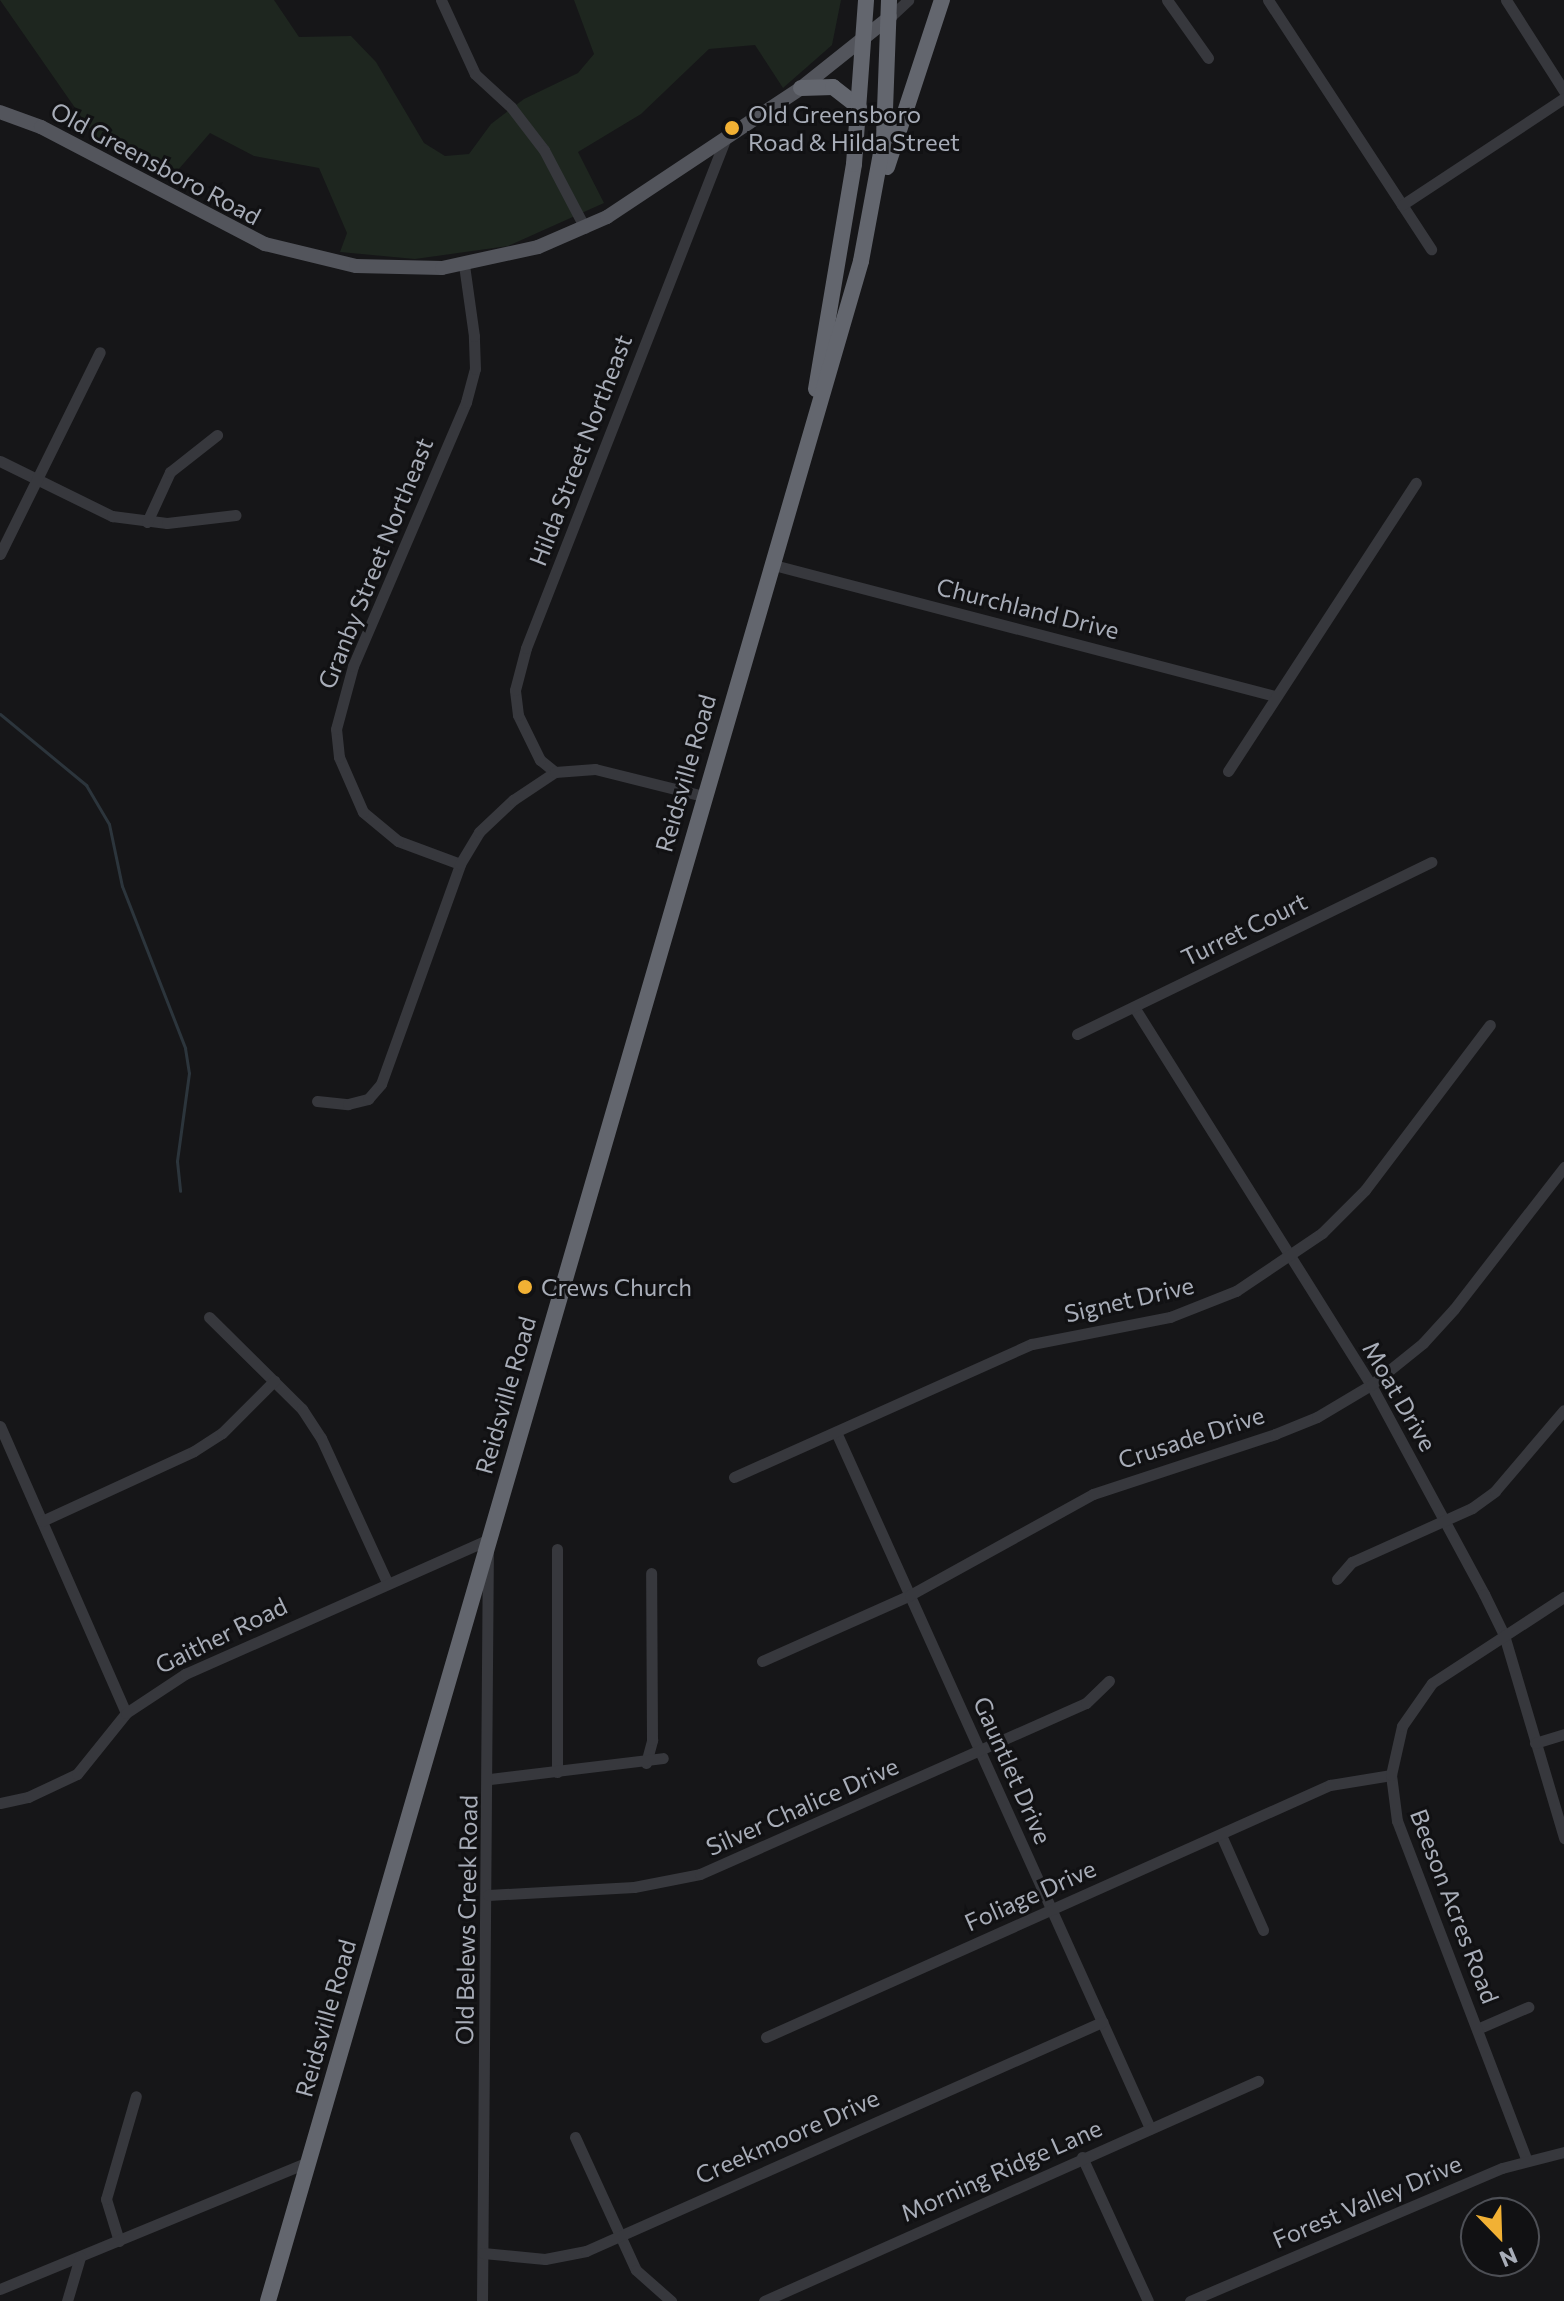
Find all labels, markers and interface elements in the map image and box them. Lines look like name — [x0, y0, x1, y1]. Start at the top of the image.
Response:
street label: Old Greensboro Road — [46, 95, 266, 231]
place label: Old Greensboro Road & Hilda Street — [748, 100, 960, 156]
marker: Old Greensboro Road & Hilda Street — [723, 119, 741, 137]
street label: Hilda Street Northeast — [523, 330, 637, 570]
street label: Granby Street Northeast — [311, 433, 439, 693]
street label: Churchland Drive — [934, 571, 1122, 645]
street label: Reidsville Road — [649, 691, 721, 855]
street label: Turret Court — [1177, 886, 1311, 972]
street label: Signet Drive — [1061, 1270, 1197, 1328]
place label: Crews Church — [541, 1273, 692, 1301]
marker: Crews Church — [516, 1278, 534, 1296]
street label: Reidsville Road — [469, 1313, 541, 1477]
street label: Moat Drive — [1357, 1336, 1443, 1456]
street label: Crusade Drive — [1114, 1400, 1268, 1474]
street label: Gaither Road — [151, 1591, 291, 1679]
street label: Gauntlet Drive — [968, 1692, 1058, 1848]
street label: Silver Chalice Drive — [702, 1751, 902, 1861]
street label: Old Belews Creek Road — [449, 1795, 483, 2045]
street label: Beeson Acres Road — [1405, 1805, 1505, 2007]
street label: Foliage Drive — [960, 1853, 1100, 1937]
street label: Reidsville Road — [289, 1936, 361, 2100]
street label: Creekmoore Drive — [691, 2083, 883, 2189]
street label: Morning Ridge Lane — [896, 2113, 1106, 2227]
street label: Forest Valley Drive — [1268, 2148, 1466, 2254]
north arrow — [1460, 2197, 1540, 2277]
text: N — [1496, 2242, 1522, 2273]

